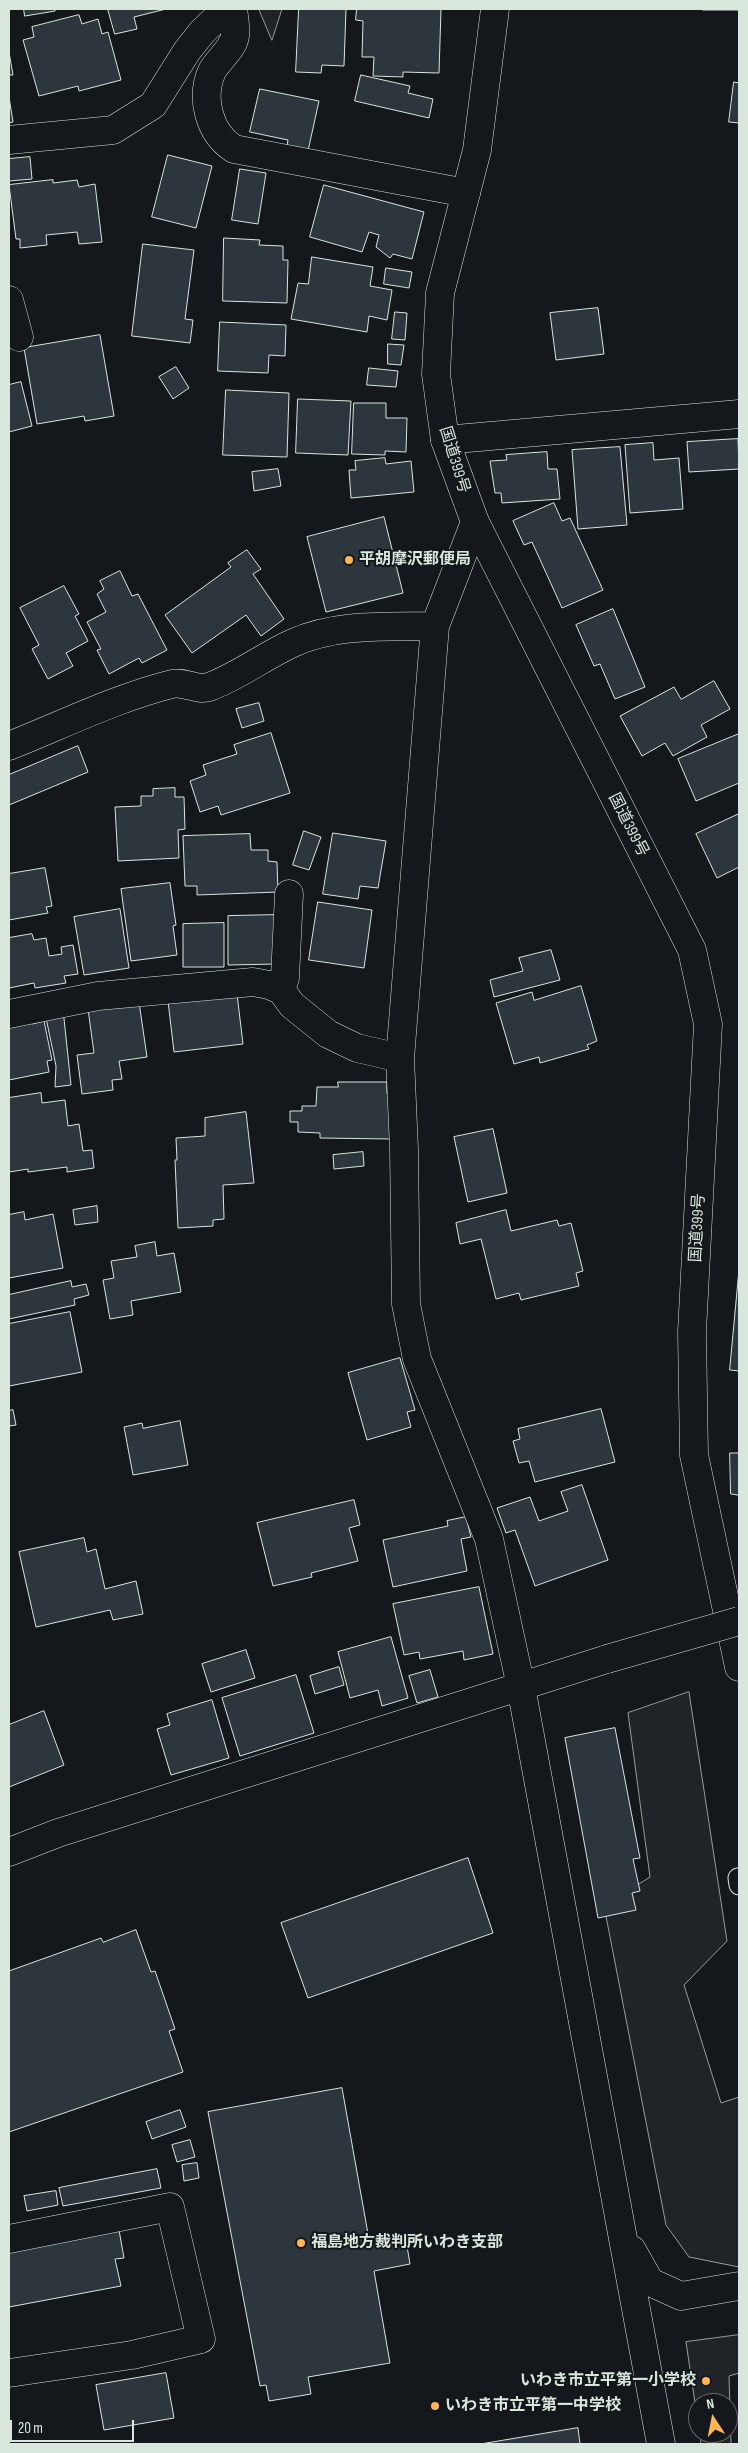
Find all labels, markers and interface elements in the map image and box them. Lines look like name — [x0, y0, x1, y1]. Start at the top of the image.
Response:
street label: 国道399号 — [435, 424, 473, 496]
place label: 平胡摩沢郵便局 — [359, 550, 471, 570]
marker: 平胡摩沢郵便局 — [343, 554, 355, 566]
street label: 国道399号 — [604, 790, 652, 860]
street label: 国道399号 — [687, 1193, 709, 1263]
place label: 福島地方裁判所いわき支部 — [311, 2233, 503, 2253]
marker: 福島地方裁判所いわき支部 — [295, 2237, 307, 2249]
place label: いわき市立平第一小学校 — [520, 2371, 696, 2391]
marker: いわき市立平第一小学校 — [700, 2375, 712, 2387]
north arrow — [688, 2393, 738, 2443]
text: N — [705, 2395, 716, 2413]
place label: いわき市立平第一中学校 — [445, 2396, 621, 2416]
marker: いわき市立平第一中学校 — [429, 2400, 441, 2412]
scale bar — [12, 2410, 136, 2442]
text: 20 m — [18, 2419, 43, 2438]

